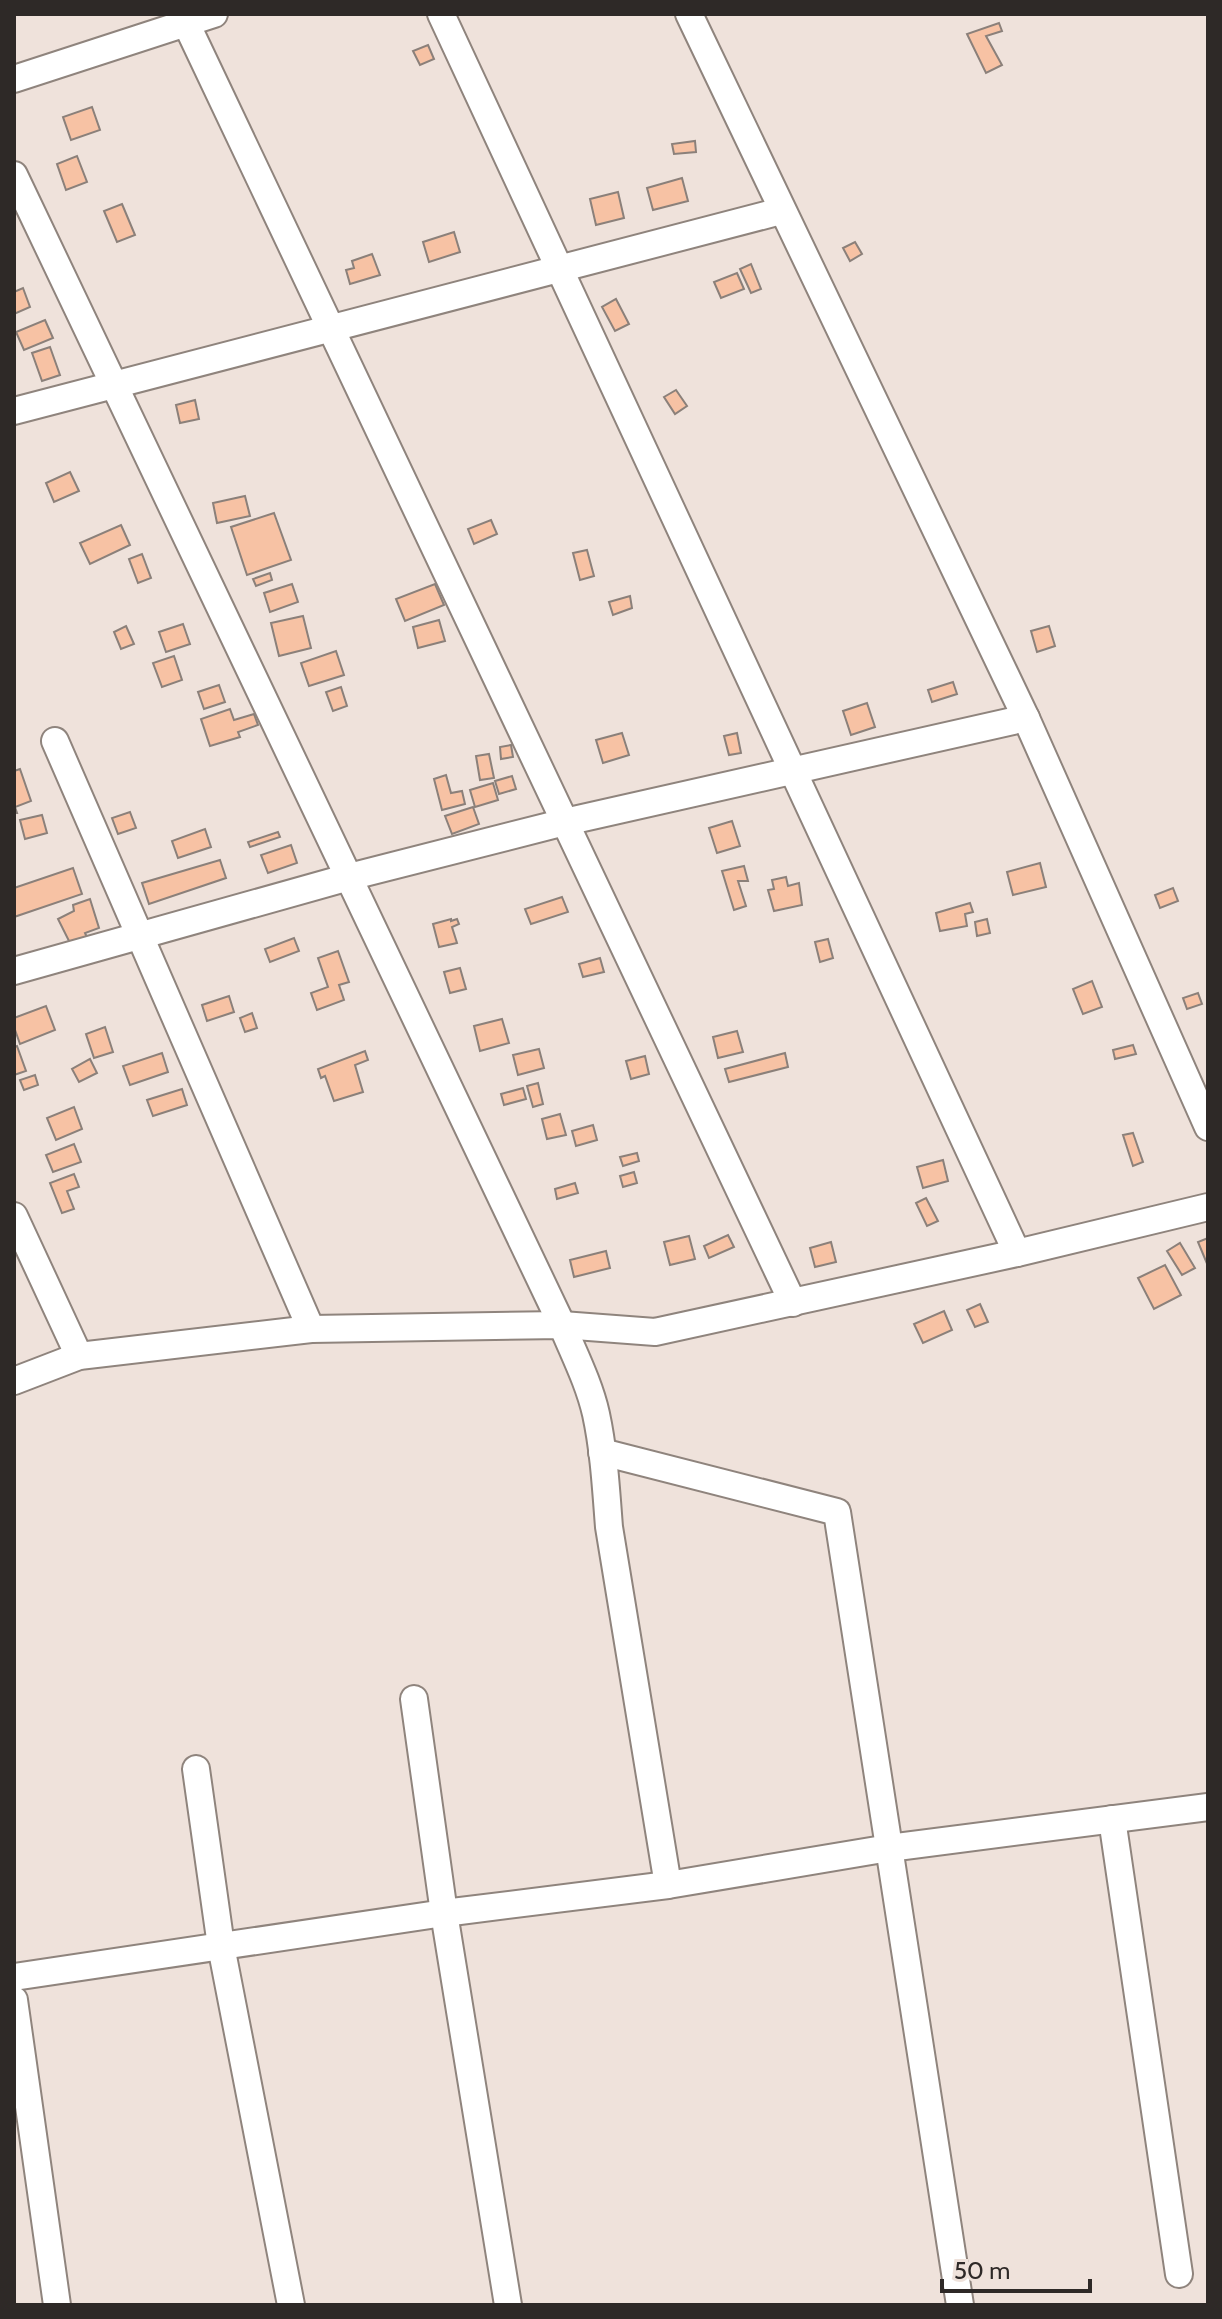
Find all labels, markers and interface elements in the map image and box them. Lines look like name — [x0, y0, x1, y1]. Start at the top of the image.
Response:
scale bar — [942, 2243, 1090, 2293]
text: 50 m — [954, 2256, 1010, 2285]

